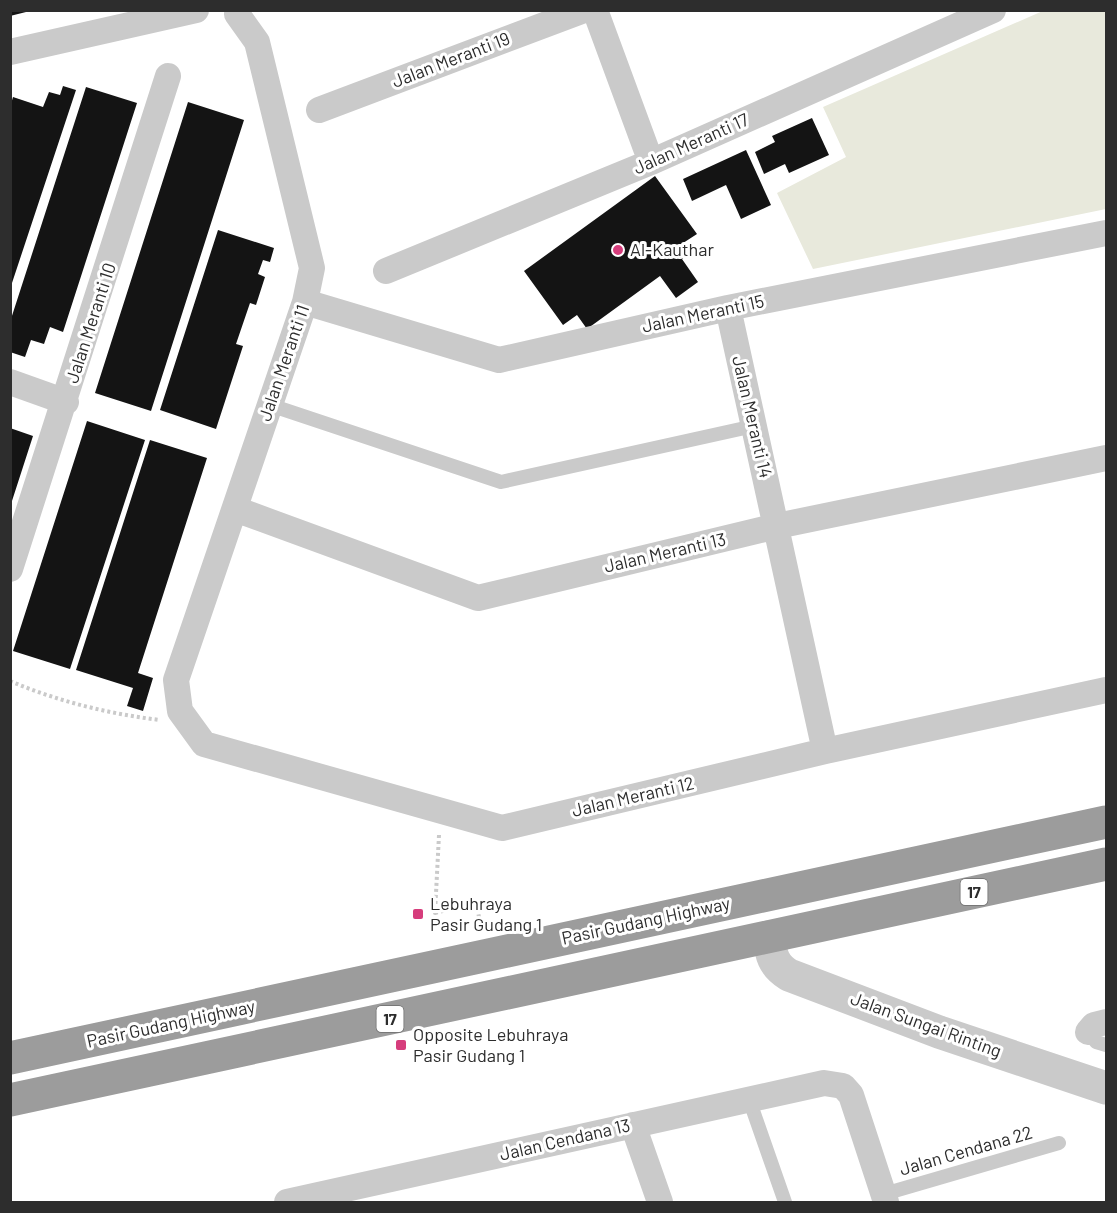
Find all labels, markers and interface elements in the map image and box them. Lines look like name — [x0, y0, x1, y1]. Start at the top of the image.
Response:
street label: Jalan Meranti 19 — [389, 26, 513, 92]
street label: Jalan Meranti 17 — [630, 108, 752, 178]
place label: Al-Kauthar — [630, 238, 714, 260]
marker: Al-Kauthar — [611, 243, 625, 257]
street label: Jalan Meranti 10 — [60, 260, 120, 386]
street label: Jalan Meranti 15 — [640, 289, 766, 337]
street label: Jalan Meranti 11 — [253, 302, 313, 424]
street label: Jalan Meranti 14 — [728, 353, 778, 480]
street label: Jalan Meranti 13 — [602, 527, 728, 577]
street label: Jalan Meranti 12 — [570, 771, 696, 821]
road number: 17 — [960, 879, 988, 905]
street label: Pasir Gudang Highway — [560, 891, 732, 949]
place label: Lebuhraya Pasir Gudang 1 — [430, 892, 542, 935]
marker: Lebuhraya Pasir Gudang 1 — [411, 907, 425, 921]
street label: Jalan Sungai Rinting — [848, 987, 1005, 1062]
street label: Pasir Gudang Highway — [85, 994, 257, 1052]
road number: 17 — [376, 1006, 404, 1032]
place label: Opposite Lebuhraya Pasir Gudang 1 — [413, 1023, 568, 1066]
marker: Opposite Lebuhraya Pasir Gudang 1 — [394, 1038, 408, 1052]
street label: Jalan Cendana 13 — [497, 1113, 632, 1165]
street label: Jalan Cendana 22 — [897, 1121, 1035, 1180]

